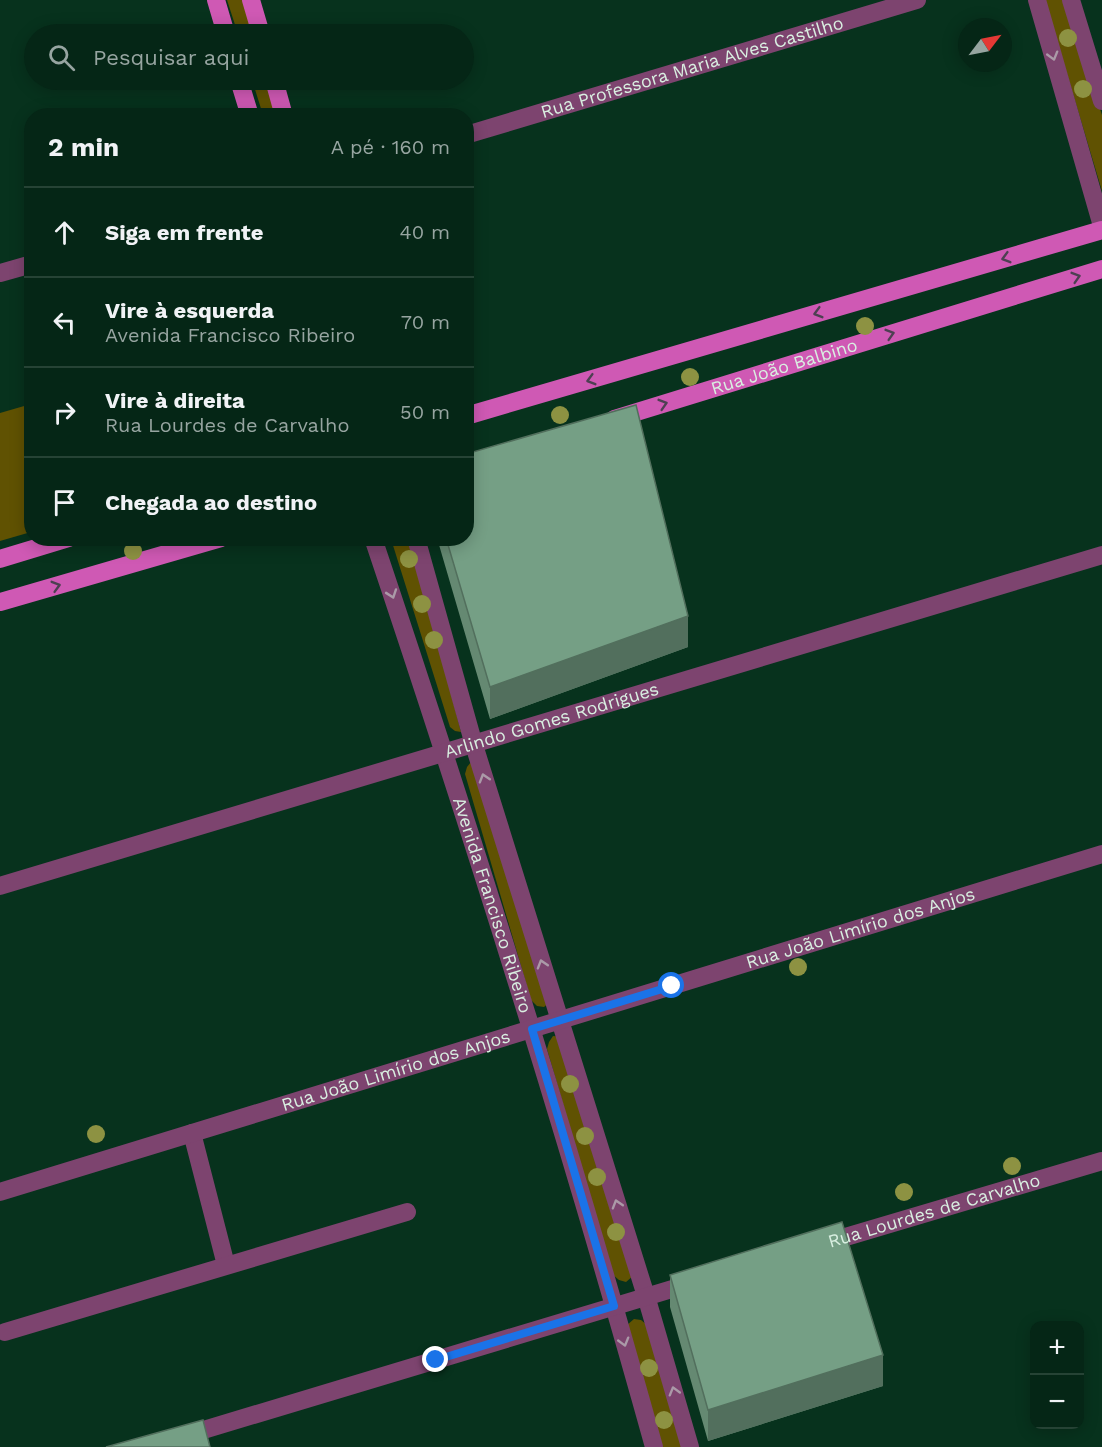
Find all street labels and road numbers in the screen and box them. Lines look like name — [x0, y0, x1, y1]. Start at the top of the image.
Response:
street label: Rua Professora Maria Alves Castilho — [538, 12, 846, 122]
street label: Rua João Balbino — [708, 334, 860, 399]
street label: Arlindo Gomes Rodrigues — [442, 678, 661, 762]
street label: Avenida Francisco Ribeiro — [449, 794, 537, 1016]
street label: Rua João Limírio dos Anjos — [743, 883, 977, 973]
street label: Rua João Limírio dos Anjos — [279, 1025, 513, 1115]
street label: Rua Lourdes de Carvalho — [825, 1169, 1043, 1252]

